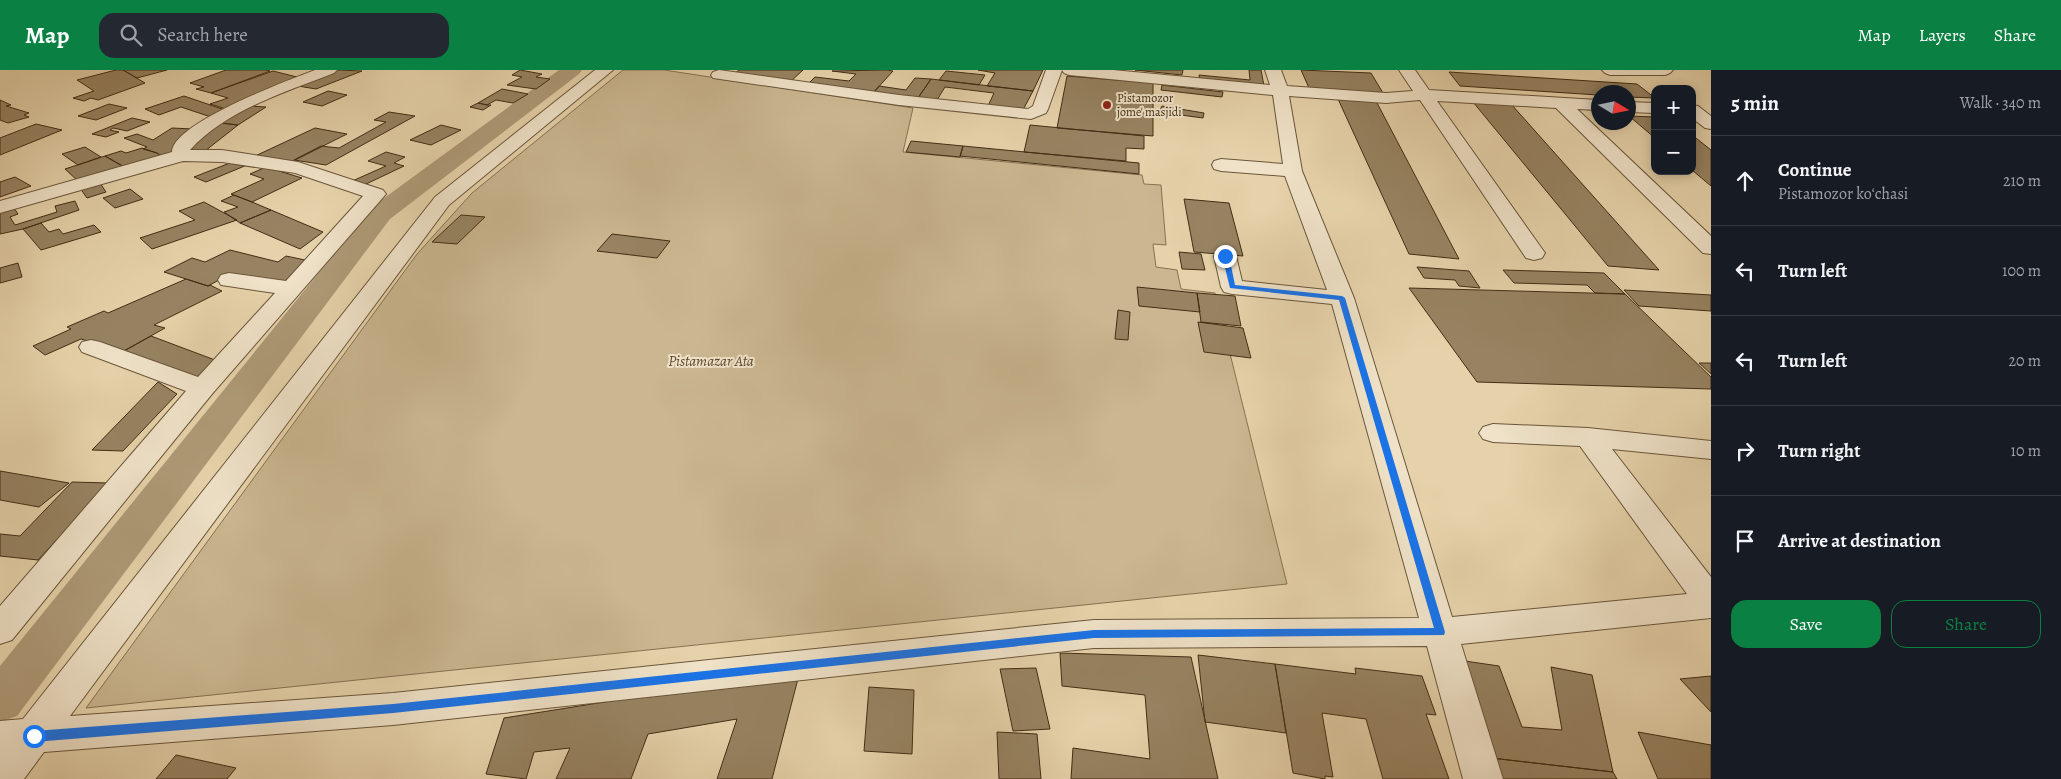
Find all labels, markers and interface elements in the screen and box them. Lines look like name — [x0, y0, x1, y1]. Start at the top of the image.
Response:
search box — [99, 13, 449, 58]
text: Map — [25, 19, 69, 51]
icon: search — [117, 21, 145, 49]
text: Search here — [157, 22, 248, 48]
text: Map — [1858, 23, 1891, 47]
text: Layers — [1919, 23, 1966, 47]
text: Share — [1994, 23, 2036, 47]
north arrow — [1591, 85, 1636, 130]
map controls — [1651, 85, 1696, 175]
button: + — [1651, 85, 1696, 130]
text: 5 min — [1731, 89, 1779, 117]
place label: Pistamozor jome' masjidi — [1117, 90, 1182, 120]
text: Walk · 340 m — [1960, 92, 2041, 114]
marker: Pistamozor jome' masjidi — [1101, 99, 1113, 111]
button: − — [1651, 130, 1696, 175]
text: Continue — [1778, 157, 1852, 183]
icon: ahead — [1731, 167, 1759, 195]
text: 210 m — [2003, 170, 2041, 192]
text: Pistamozor koʻchasi — [1778, 183, 1908, 205]
route end — [1214, 245, 1237, 268]
icon: left — [1731, 257, 1759, 285]
text: Turn left — [1778, 258, 1847, 284]
text: 100 m — [2002, 260, 2041, 282]
icon: left — [1731, 347, 1759, 375]
text: Turn left — [1778, 348, 1847, 374]
text: 20 m — [2008, 350, 2041, 372]
park label: Pistamazar Ata — [668, 351, 754, 371]
icon: right — [1731, 437, 1759, 465]
text: Turn right — [1778, 438, 1860, 464]
text: 10 m — [2011, 440, 2041, 462]
icon: arrive — [1731, 527, 1759, 555]
text: Arrive at destination — [1778, 528, 1941, 554]
button: Save — [1731, 600, 1881, 648]
button: Share — [1891, 600, 2041, 648]
route start — [23, 725, 46, 748]

